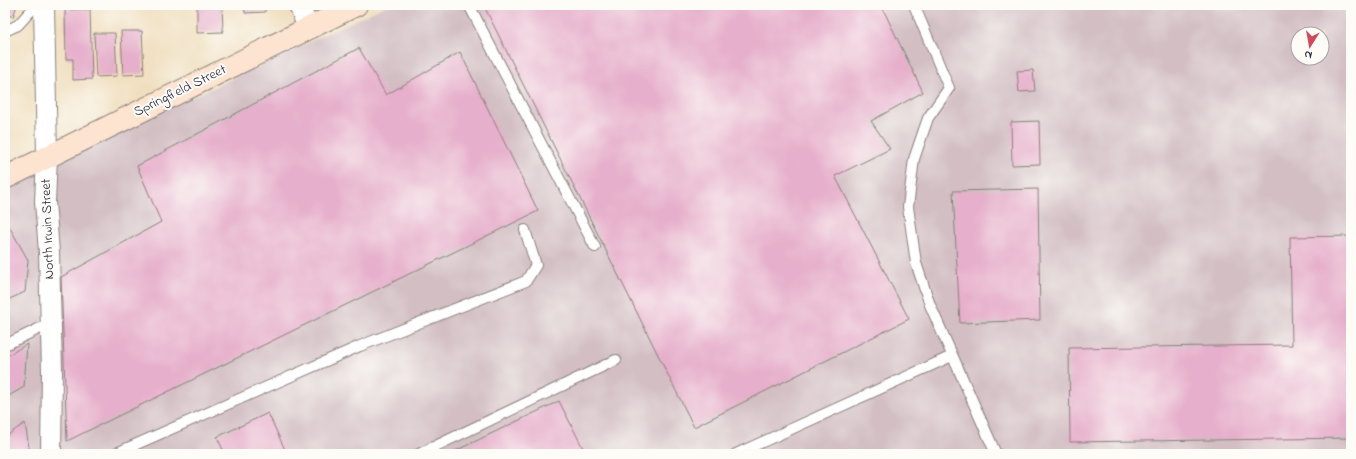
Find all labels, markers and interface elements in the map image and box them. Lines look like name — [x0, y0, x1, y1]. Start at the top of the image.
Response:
north arrow — [1290, 26, 1330, 66]
text: N — [1303, 46, 1313, 63]
street label: Springfield Street — [130, 59, 231, 123]
street label: North Irwin Street — [36, 178, 60, 280]

